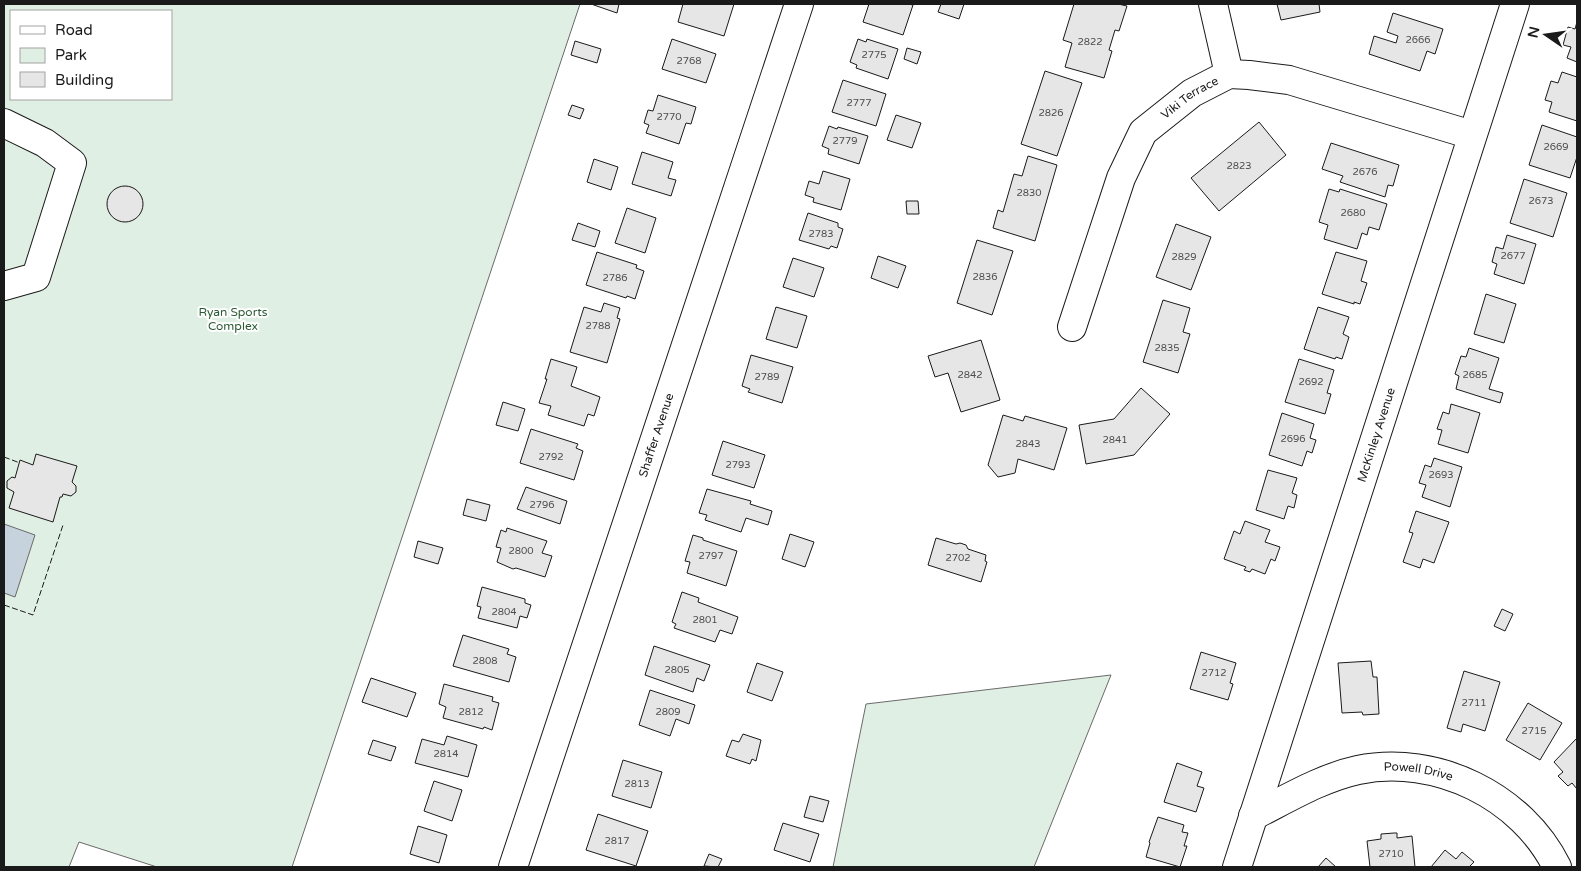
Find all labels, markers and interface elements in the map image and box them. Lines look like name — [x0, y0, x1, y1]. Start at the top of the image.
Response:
legend — [10, 10, 172, 100]
north arrow — [1521, 10, 1571, 60]
text: Road — [55, 21, 93, 39]
text: N — [1524, 25, 1543, 40]
house number: 2666 — [1405, 34, 1431, 46]
house number: 2822 — [1077, 36, 1103, 48]
text: Park — [55, 46, 87, 64]
house number: 2775 — [861, 49, 887, 61]
house number: 2768 — [676, 55, 702, 67]
text: Building — [55, 71, 114, 89]
street label: Viki Terrace — [1158, 74, 1221, 122]
house number: 2777 — [846, 97, 872, 109]
house number: 2826 — [1038, 107, 1064, 119]
house number: 2770 — [656, 111, 682, 123]
house number: 2779 — [832, 135, 858, 147]
house number: 2669 — [1543, 141, 1569, 153]
house number: 2823 — [1226, 160, 1252, 172]
house number: 2676 — [1352, 166, 1378, 178]
house number: 2830 — [1016, 187, 1042, 199]
house number: 2673 — [1528, 195, 1554, 207]
house number: 2680 — [1340, 207, 1366, 219]
house number: 2783 — [808, 228, 834, 240]
house number: 2677 — [1500, 250, 1526, 262]
house number: 2829 — [1171, 251, 1197, 263]
house number: 2836 — [972, 271, 998, 283]
house number: 2786 — [602, 272, 628, 284]
park label: Ryan Sports Complex — [198, 305, 268, 333]
house number: 2788 — [585, 320, 611, 332]
house number: 2835 — [1154, 342, 1180, 354]
house number: 2842 — [957, 369, 983, 381]
house number: 2685 — [1462, 369, 1488, 381]
house number: 2789 — [754, 371, 780, 383]
house number: 2692 — [1298, 376, 1324, 388]
street label: McKinley Avenue — [1354, 386, 1398, 484]
street label: Shaffer Avenue — [636, 391, 677, 479]
house number: 2696 — [1280, 433, 1306, 445]
house number: 2841 — [1102, 434, 1128, 446]
house number: 2843 — [1015, 438, 1041, 450]
house number: 2792 — [538, 451, 564, 463]
house number: 2793 — [725, 459, 751, 471]
house number: 2693 — [1428, 469, 1454, 481]
house number: 2796 — [529, 499, 555, 511]
house number: 2800 — [508, 545, 534, 557]
house number: 2797 — [698, 550, 724, 562]
house number: 2702 — [945, 552, 971, 564]
house number: 2804 — [491, 606, 517, 618]
house number: 2801 — [692, 614, 718, 626]
house number: 2808 — [472, 655, 498, 667]
house number: 2805 — [664, 664, 690, 676]
house number: 2712 — [1201, 667, 1227, 679]
house number: 2711 — [1461, 697, 1487, 709]
house number: 2812 — [458, 706, 484, 718]
house number: 2809 — [655, 706, 681, 718]
house number: 2715 — [1521, 725, 1547, 737]
house number: 2814 — [433, 748, 459, 760]
street label: Powell Drive — [1384, 760, 1455, 784]
house number: 2813 — [624, 778, 650, 790]
house number: 2817 — [604, 835, 630, 847]
house number: 2710 — [1378, 848, 1404, 860]

